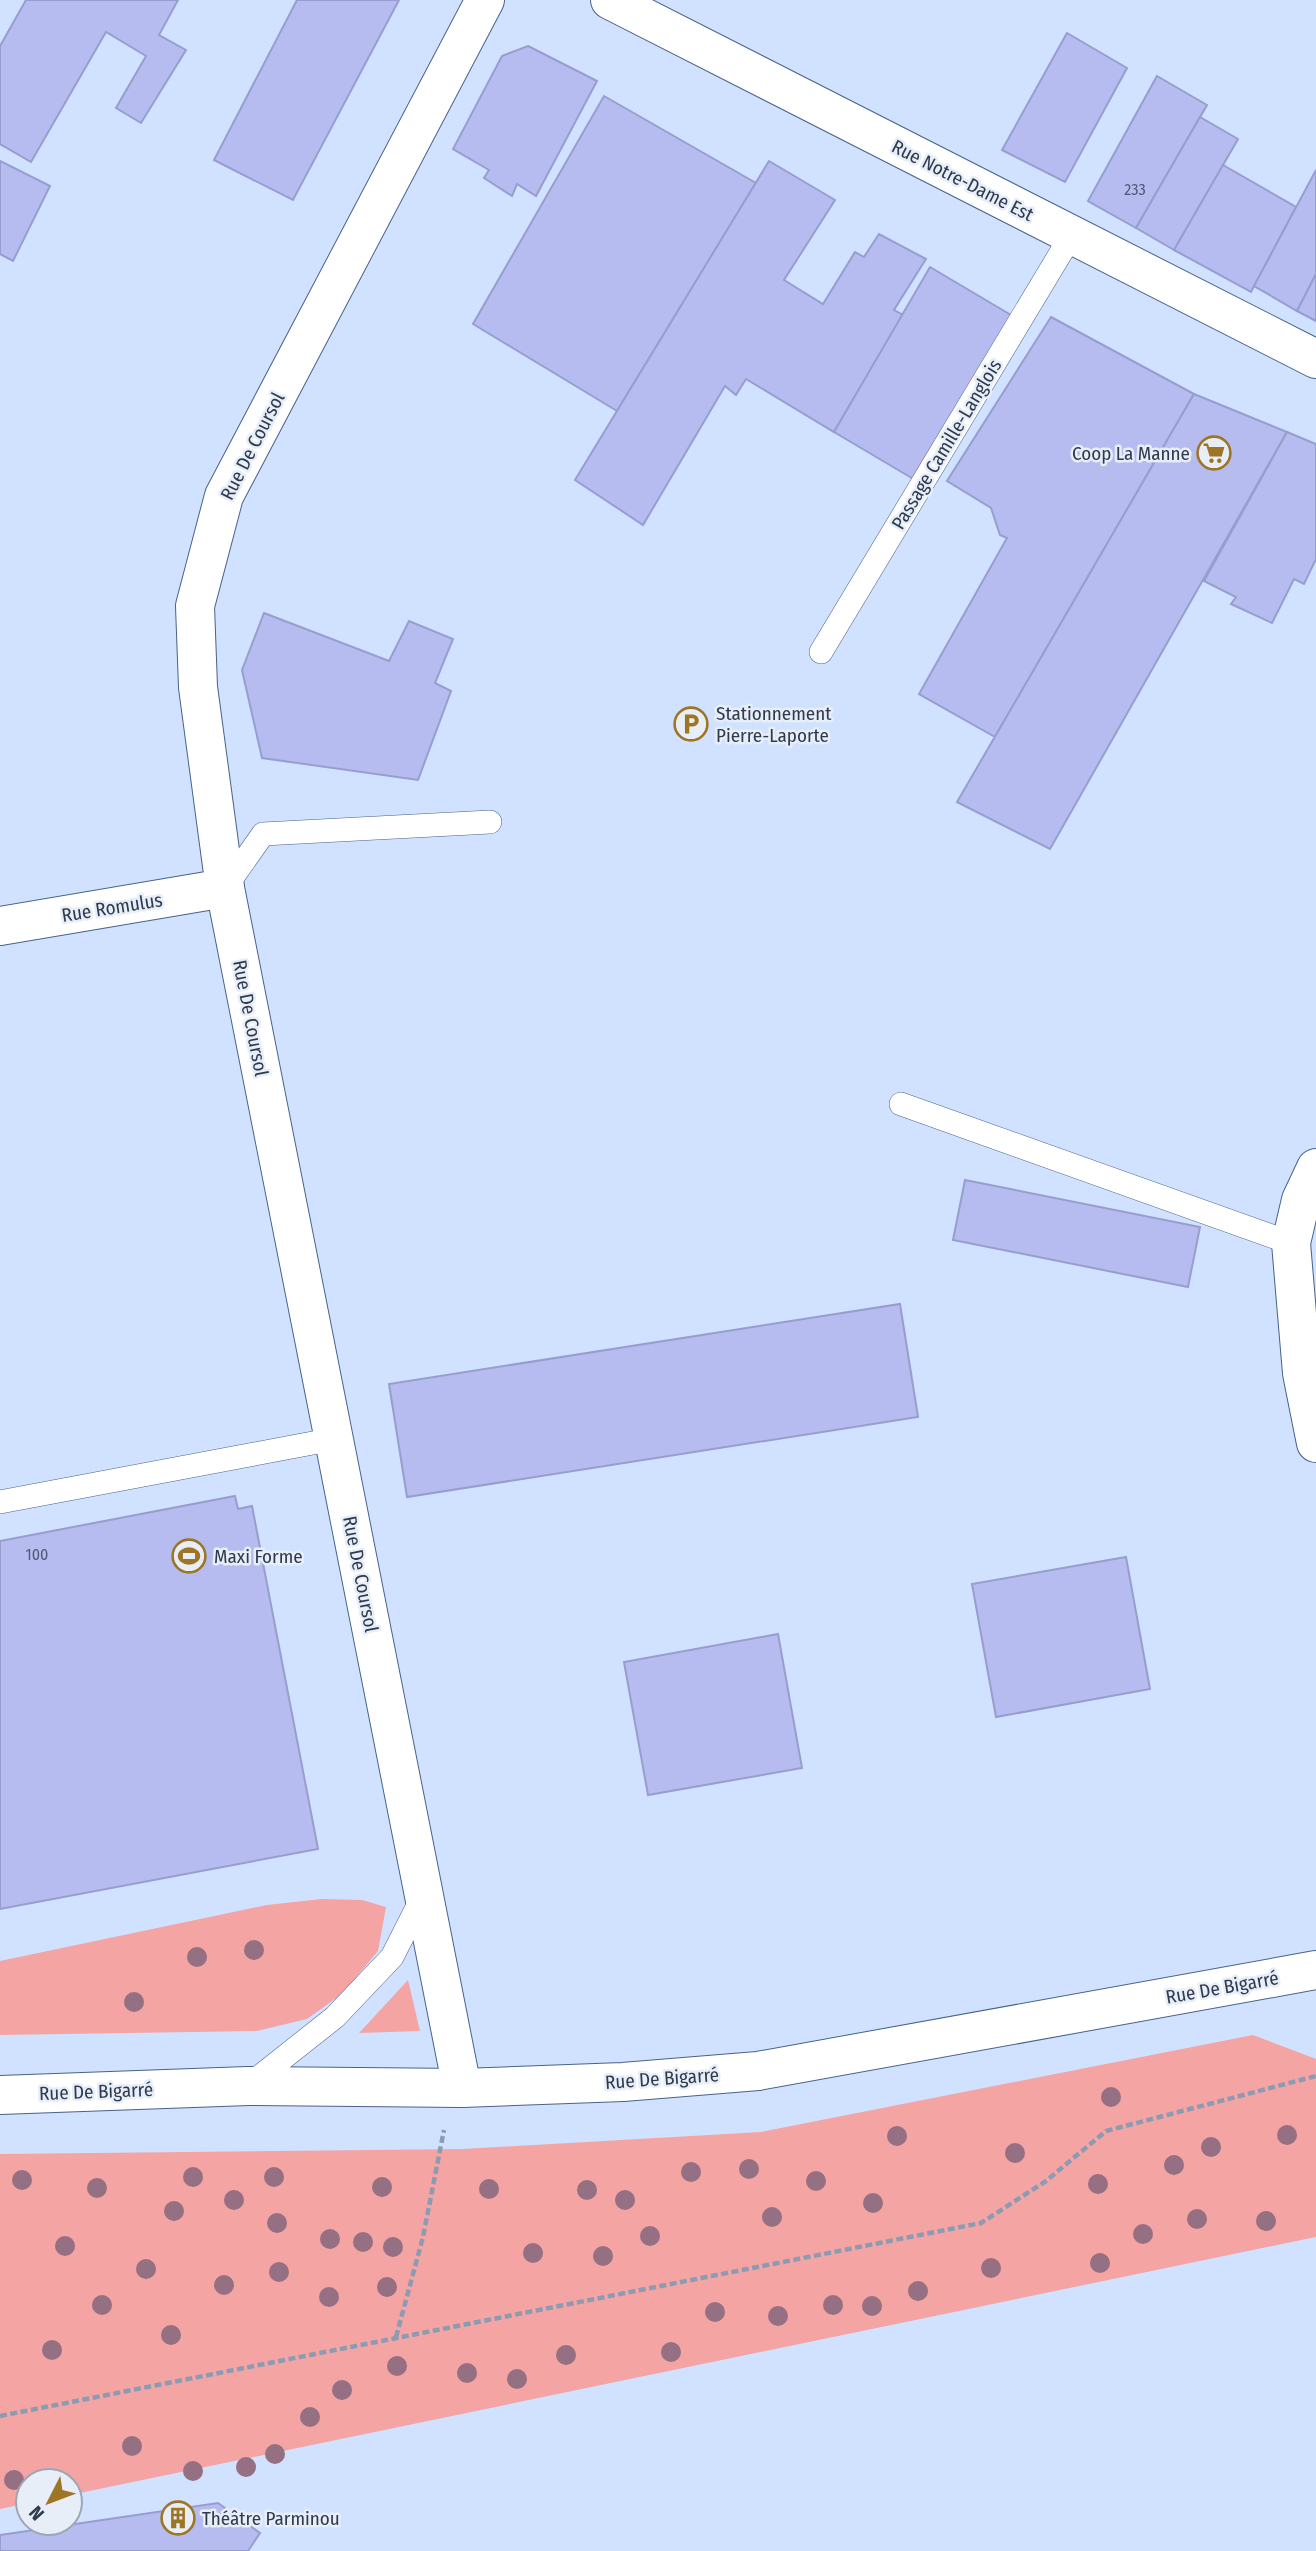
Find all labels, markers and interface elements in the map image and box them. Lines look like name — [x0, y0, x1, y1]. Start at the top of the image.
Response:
street label: Rue Notre-Dame Est — [888, 135, 1038, 226]
house number: 233 — [1124, 180, 1146, 199]
street label: Passage Camille-Langlois — [886, 355, 1006, 534]
street label: Rue De Coursol — [215, 389, 289, 504]
supermarket icon: Coop La Manne — [1195, 434, 1233, 472]
place label: Coop La Manne — [1072, 442, 1190, 465]
place label: Stationnement Pierre-Laporte — [716, 702, 832, 747]
parking icon: Stationnement Pierre-Laporte — [672, 705, 710, 743]
street label: Rue Romulus — [60, 888, 164, 927]
street label: Rue De Coursol — [228, 958, 273, 1078]
street label: Rue De Coursol — [338, 1514, 383, 1634]
sports icon: Maxi Forme — [170, 1537, 208, 1575]
house number: 100 — [26, 1545, 48, 1564]
place label: Maxi Forme — [214, 1545, 303, 1568]
street label: Rue De Bigarré — [1164, 1966, 1280, 2009]
street label: Rue De Bigarré — [604, 2063, 720, 2094]
street label: Rue De Bigarré — [39, 2078, 153, 2105]
north arrow — [14, 2467, 84, 2537]
building icon: Théâtre Parminou — [159, 2499, 197, 2537]
text: N — [24, 2501, 49, 2525]
place label: Théâtre Parminou — [202, 2507, 340, 2530]

